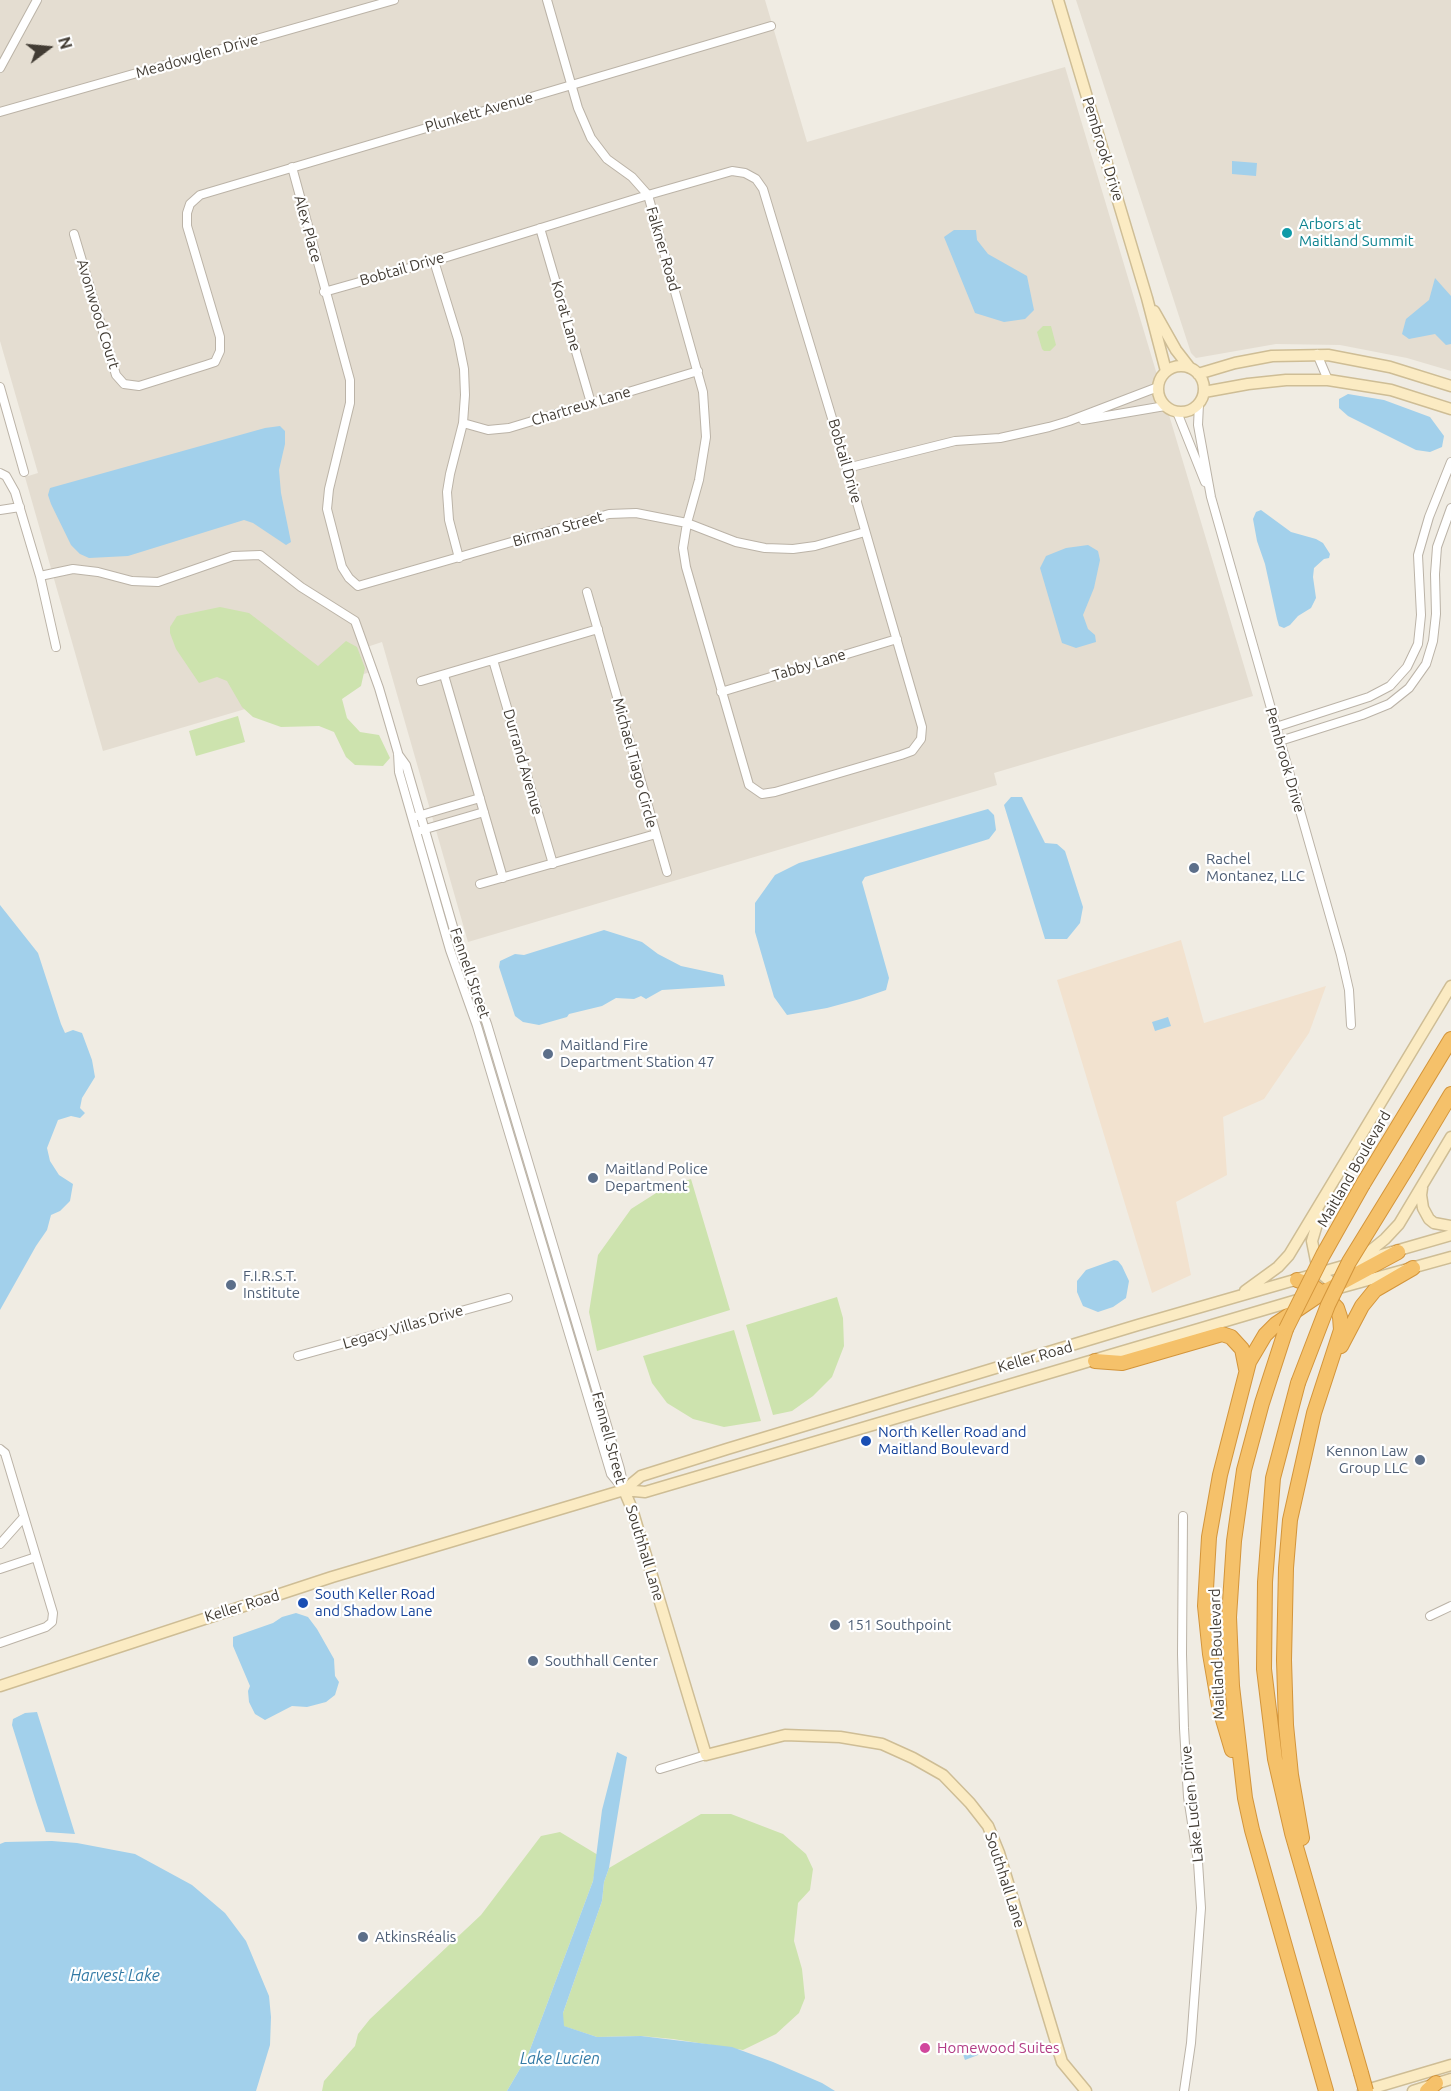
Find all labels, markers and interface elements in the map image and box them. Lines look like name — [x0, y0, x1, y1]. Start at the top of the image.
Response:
north arrow — [18, 18, 78, 78]
street label: Meadowglen Drive — [134, 30, 260, 82]
text: N — [55, 35, 76, 51]
street label: Plunkett Avenue — [423, 88, 535, 136]
street label: Pembrook Drive — [1079, 95, 1127, 203]
street label: Alex Place — [290, 193, 326, 265]
street label: Falkner Road — [642, 205, 684, 293]
place label: Arbors at Maitland Summit — [1299, 215, 1414, 250]
marker: Arbors at Maitland Summit — [1280, 226, 1294, 240]
street label: Bobtail Drive — [358, 248, 446, 290]
street label: Avonwood Court — [73, 257, 123, 371]
street label: Korat Lane — [547, 279, 585, 353]
street label: Chartreux Lane — [529, 382, 633, 430]
street label: Bobtail Drive — [824, 417, 866, 505]
street label: Birman Street — [511, 507, 605, 551]
street label: Tabby Lane — [770, 645, 848, 685]
street label: Michael Tiago Circle — [609, 696, 661, 830]
street label: Pembrook Drive — [1261, 705, 1309, 815]
street label: Durrand Avenue — [499, 707, 547, 817]
place label: Rachel Montanez, LLC — [1206, 850, 1305, 885]
marker: Rachel Montanez, LLC — [1187, 861, 1201, 875]
street label: Fennell Street — [446, 925, 494, 1021]
place label: Maitland Fire Department Station 47 — [560, 1036, 715, 1071]
marker: Maitland Fire Department Station 47 — [541, 1047, 555, 1061]
street label: Maitland Boulevard — [1313, 1108, 1395, 1230]
place label: Maitland Police Department — [605, 1160, 708, 1195]
marker: Maitland Police Department — [586, 1171, 600, 1185]
place label: F.I.R.S.T. Institute — [243, 1267, 300, 1302]
marker: F.I.R.S.T. Institute — [224, 1278, 238, 1292]
street label: Legacy Villas Drive — [341, 1301, 465, 1353]
street label: Keller Road — [995, 1338, 1075, 1376]
street label: Fennell Street — [588, 1390, 630, 1486]
place label: North Keller Road and Maitland Boulevard — [878, 1423, 1027, 1458]
marker: North Keller Road and Maitland Boulevard — [859, 1434, 873, 1448]
place label: Kennon Law Group LLC — [1326, 1442, 1408, 1477]
marker: Kennon Law Group LLC — [1413, 1453, 1427, 1467]
street label: Southhall Lane — [622, 1503, 668, 1603]
place label: South Keller Road and Shadow Lane — [315, 1585, 435, 1620]
street label: Keller Road — [203, 1586, 281, 1626]
street label: Maitland Boulevard — [1206, 1588, 1228, 1720]
marker: South Keller Road and Shadow Lane — [296, 1596, 310, 1610]
place label: 151 Southpoint — [847, 1616, 951, 1634]
marker: 151 Southpoint — [828, 1618, 842, 1632]
place label: Southhall Center — [545, 1652, 658, 1670]
marker: Southhall Center — [526, 1654, 540, 1668]
street label: Lake Lucien Drive — [1177, 1745, 1207, 1863]
street label: Southhall Lane — [981, 1830, 1029, 1930]
place label: AtkinsRéalis — [375, 1928, 456, 1946]
marker: AtkinsRéalis — [356, 1930, 370, 1944]
water label: Harvest Lake — [70, 1966, 160, 1986]
place label: Homewood Suites — [937, 2039, 1060, 2057]
marker: Homewood Suites — [918, 2041, 932, 2055]
water label: Lake Lucien — [520, 2049, 600, 2069]

